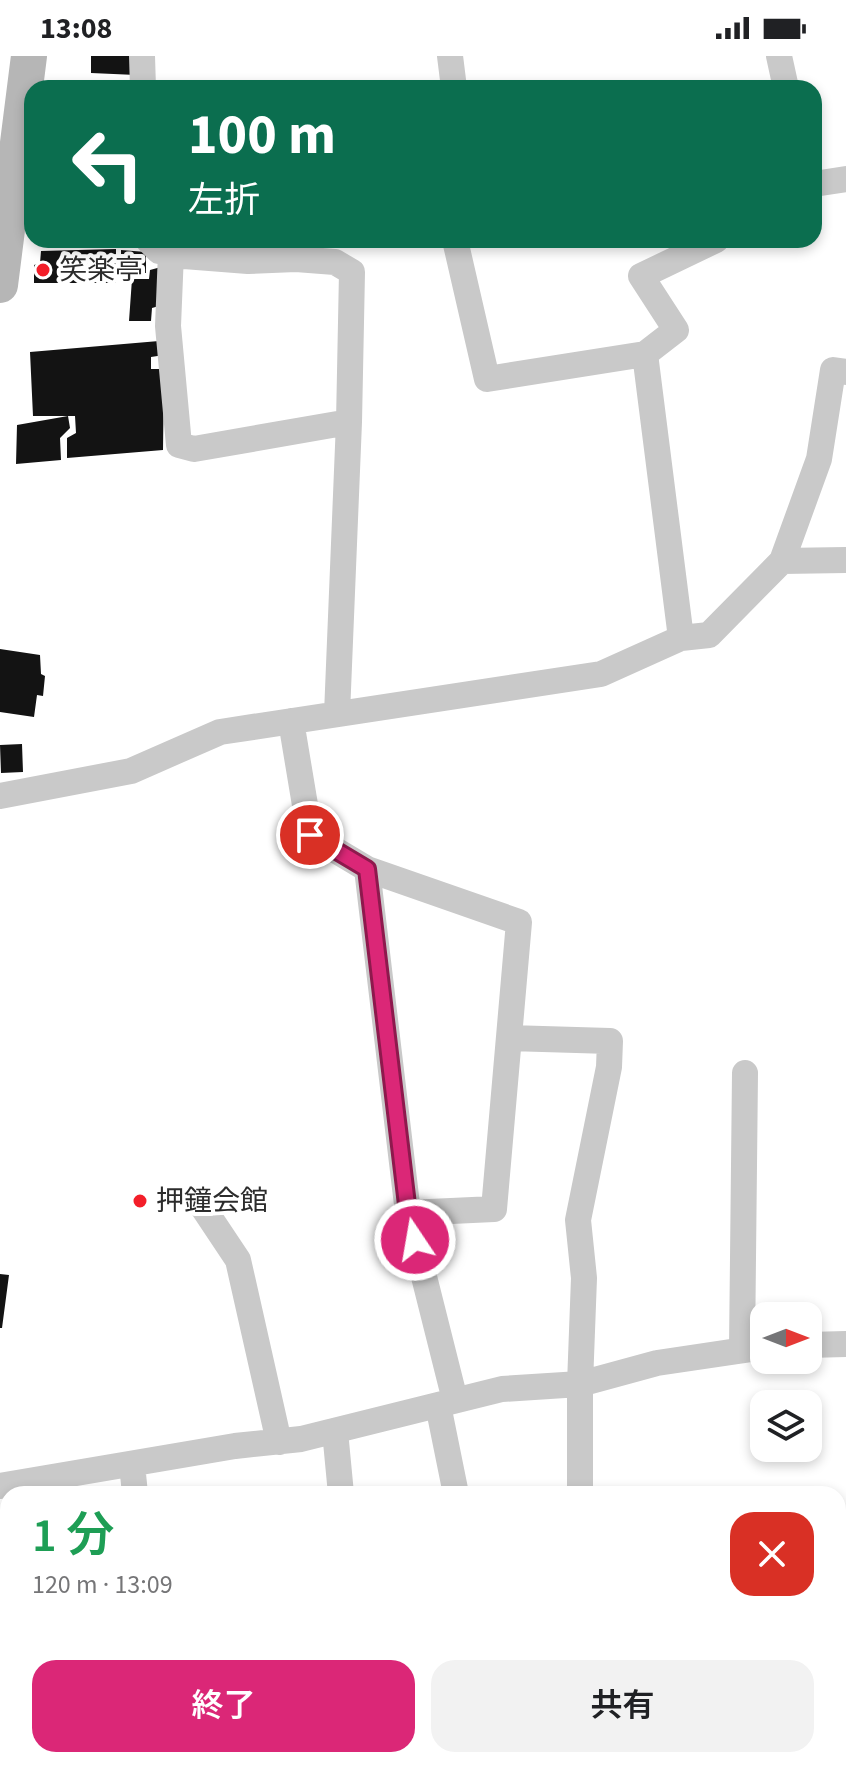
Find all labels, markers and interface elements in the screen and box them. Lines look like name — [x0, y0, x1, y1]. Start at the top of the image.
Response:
text: 13:08 — [40, 7, 112, 50]
text: 100 m — [188, 96, 336, 175]
icon: left — [56, 112, 160, 216]
text: 左折 — [188, 175, 260, 226]
place label: 笑楽亭 — [59, 250, 143, 290]
marker: 笑楽亭 — [34, 261, 52, 279]
pin — [276, 801, 344, 869]
icon: arrive — [288, 813, 332, 857]
place label: 押鐘会館 — [156, 1181, 268, 1221]
marker: 押鐘会館 — [131, 1192, 149, 1210]
position arrow — [373, 1198, 457, 1282]
north arrow — [750, 1302, 822, 1374]
map controls — [750, 1302, 822, 1462]
button: layers — [750, 1390, 822, 1462]
text: 1 分 — [32, 1502, 114, 1570]
button: close — [730, 1512, 814, 1596]
text: 120 m · 13:09 — [32, 1566, 173, 1603]
button: 終了 — [32, 1660, 415, 1752]
button: 共有 — [431, 1660, 814, 1752]

